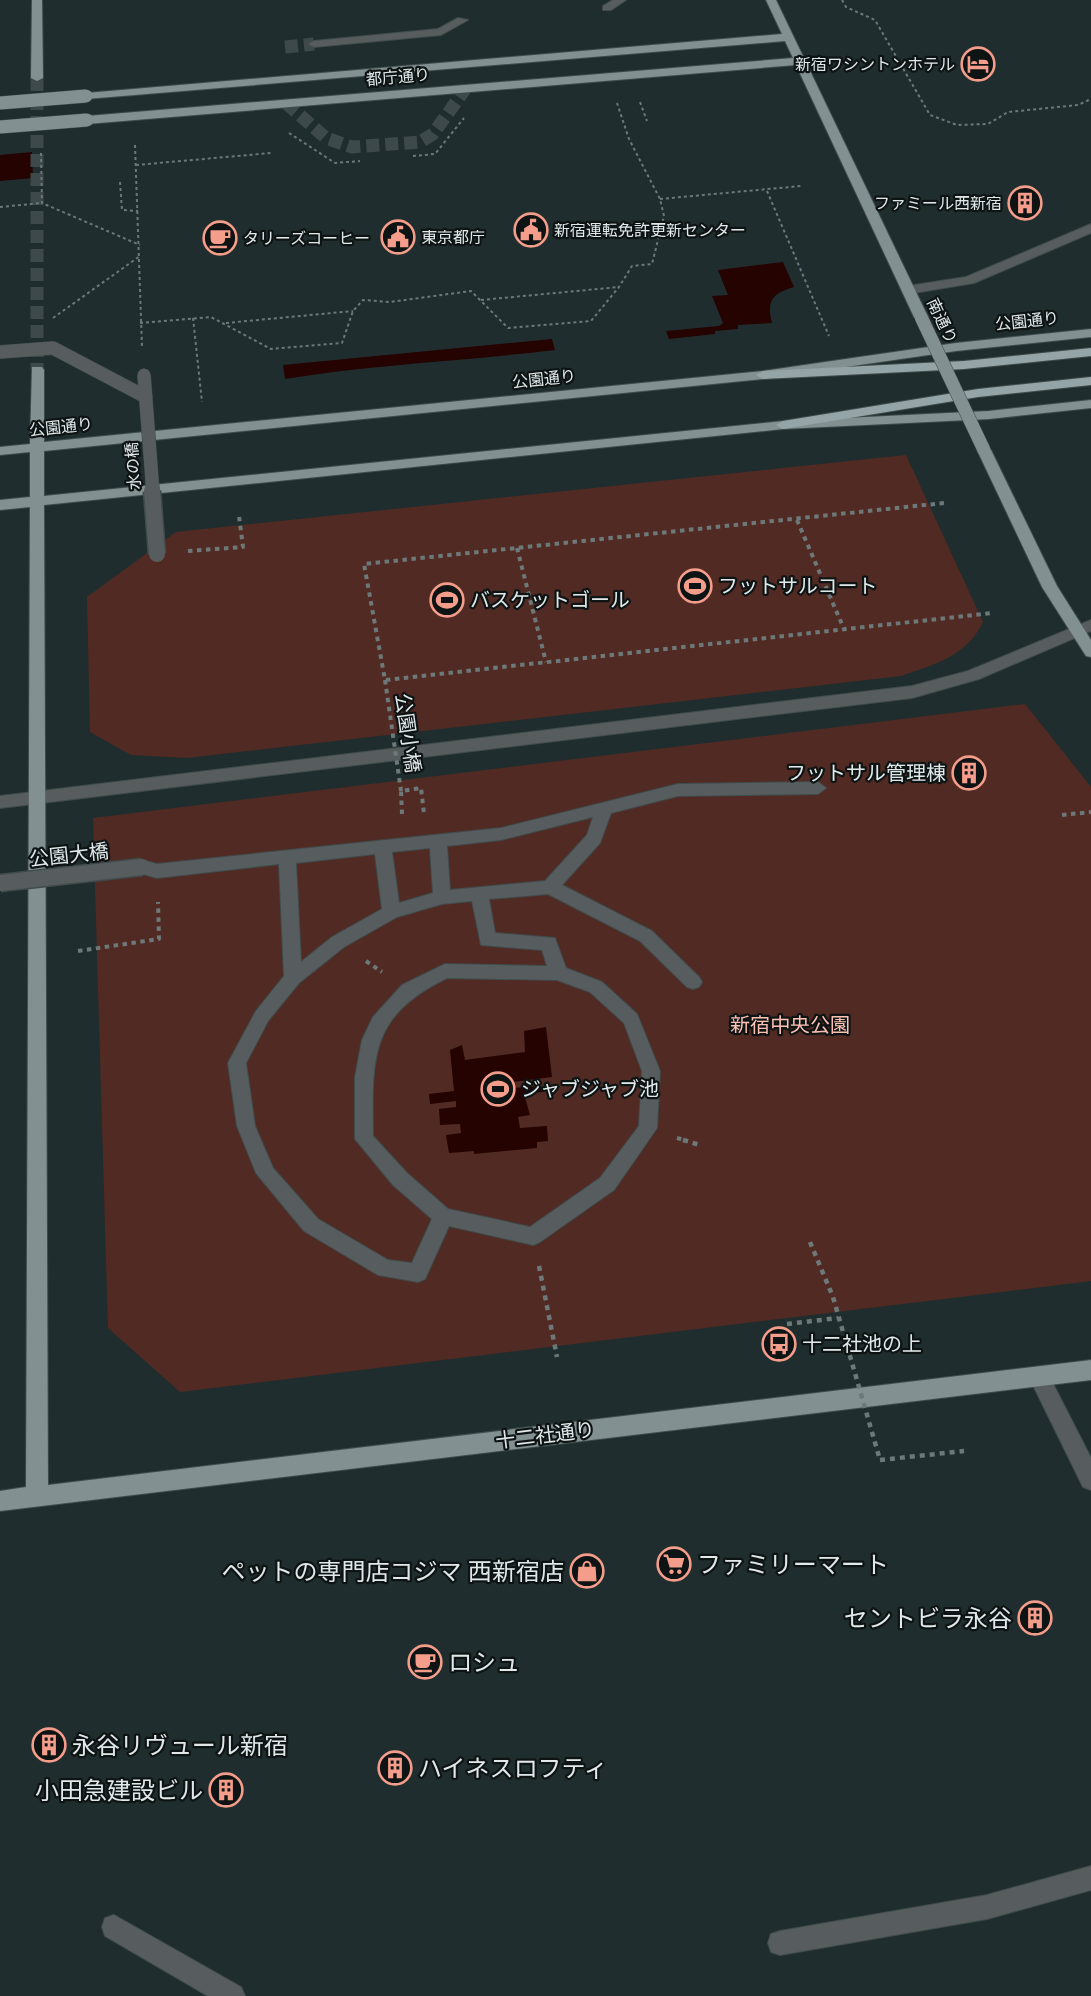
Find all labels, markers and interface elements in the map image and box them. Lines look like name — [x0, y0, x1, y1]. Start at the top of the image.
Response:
hotel icon: 新宿ワシントンホテル — [960, 46, 996, 82]
place label: 新宿ワシントンホテル — [795, 54, 955, 75]
street label: 都庁通り — [365, 64, 431, 90]
building icon: ファミール西新宿 — [1007, 185, 1043, 221]
place label: ファミール西新宿 — [874, 193, 1002, 214]
public building icon: 新宿運転免許更新センター — [513, 212, 549, 248]
public building icon: 東京都庁 — [380, 219, 416, 255]
cafe icon: タリーズコーヒー — [202, 220, 238, 256]
place label: 新宿運転免許更新センター — [554, 220, 746, 241]
place label: 東京都庁 — [421, 227, 485, 248]
place label: タリーズコーヒー — [243, 228, 370, 249]
street label: 南通り — [922, 295, 962, 347]
street label: 公園通り — [994, 307, 1060, 335]
street label: 公園通り — [511, 365, 577, 393]
street label: 公園通り — [28, 413, 94, 441]
street label: 水の橋 — [121, 441, 145, 491]
sports icon: フットサルコート — [677, 568, 713, 604]
place label: フットサルコート — [718, 573, 878, 599]
sports icon: バスケットゴール — [429, 582, 465, 618]
place label: バスケットゴール — [470, 587, 630, 613]
street label: 公園小橋 — [390, 692, 426, 774]
building icon: フットサル管理棟 — [951, 755, 987, 791]
place label: フットサル管理棟 — [786, 760, 946, 786]
street label: 公園大橋 — [28, 838, 110, 872]
park label: 新宿中央公園 — [730, 1012, 850, 1038]
sports icon: ジャブジャブ池 — [480, 1071, 516, 1107]
place label: ジャブジャブ池 — [521, 1076, 659, 1102]
bus stop icon: 十二社池の上 — [761, 1326, 797, 1362]
place label: 十二社池の上 — [802, 1331, 922, 1357]
street label: 十二社通り — [494, 1416, 596, 1454]
supermarket icon: ファミリーマート — [656, 1546, 692, 1582]
place label: ファミリーマート — [697, 1549, 889, 1580]
shop icon: ペットの専門店コジマ 西新宿店 — [569, 1553, 605, 1589]
place label: ペットの専門店コジマ 西新宿店 — [222, 1556, 564, 1587]
building icon: セントビラ永谷 — [1017, 1600, 1053, 1636]
place label: セントビラ永谷 — [844, 1603, 1012, 1634]
cafe icon: ロシュ — [407, 1644, 443, 1680]
place label: ロシュ — [448, 1647, 520, 1678]
building icon: 永谷リヴュール新宿 — [31, 1727, 67, 1763]
place label: 永谷リヴュール新宿 — [72, 1730, 288, 1761]
building icon: ハイネスロフティ — [377, 1750, 413, 1786]
place label: ハイネスロフティ — [418, 1753, 608, 1784]
building icon: 小田急建設ビル — [208, 1772, 244, 1808]
place label: 小田急建設ビル — [35, 1775, 203, 1806]

